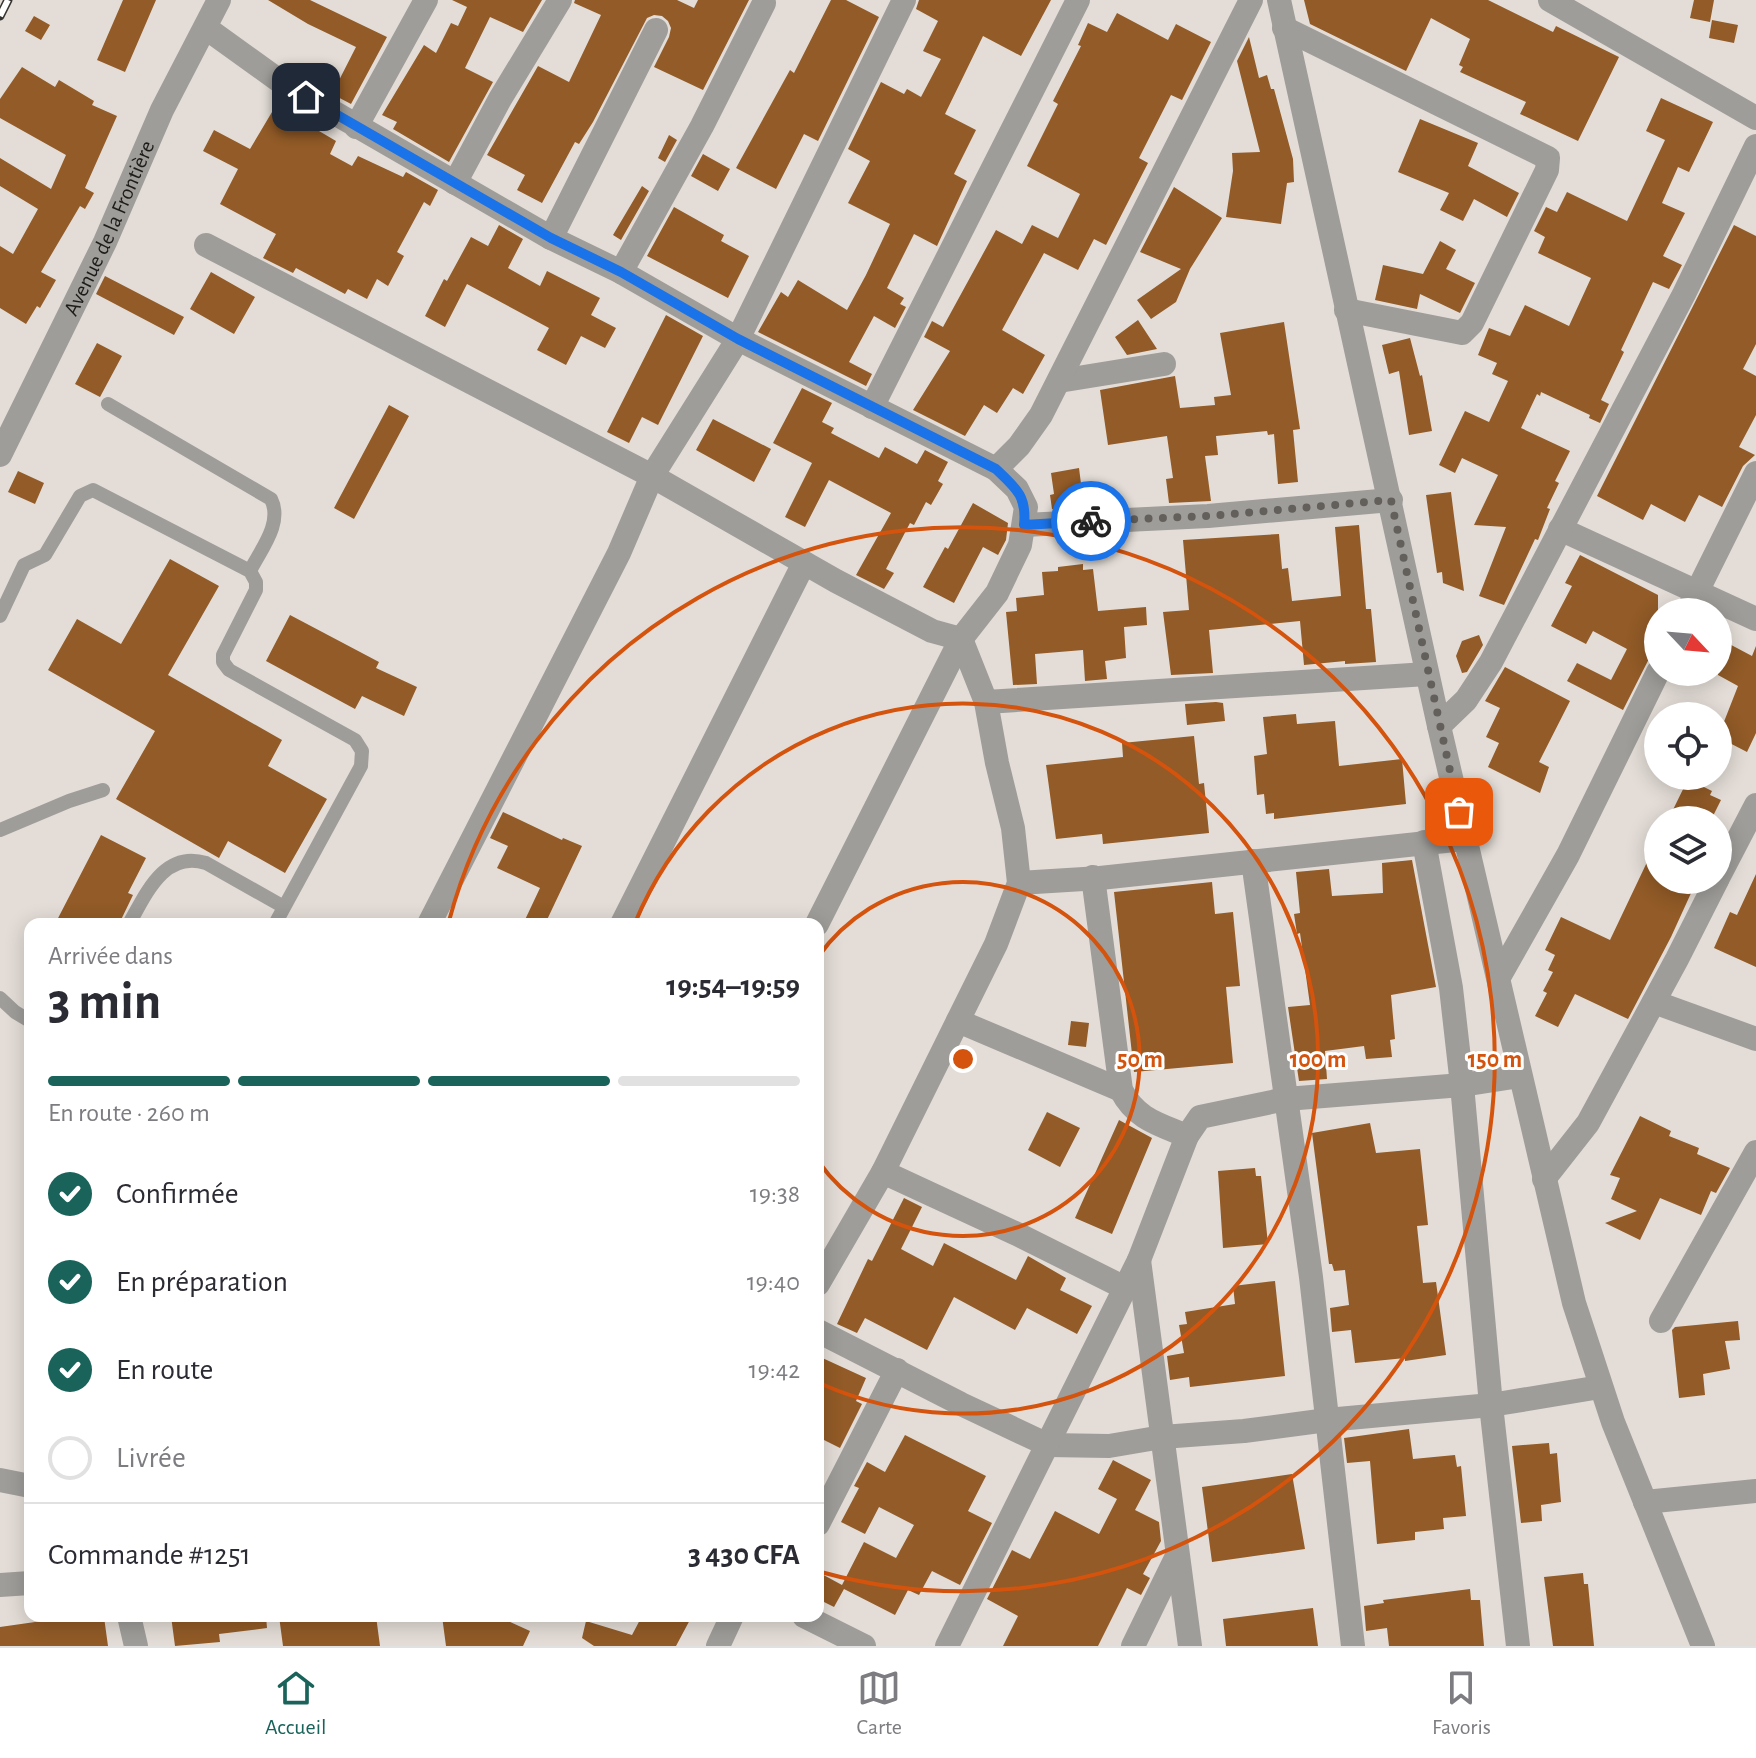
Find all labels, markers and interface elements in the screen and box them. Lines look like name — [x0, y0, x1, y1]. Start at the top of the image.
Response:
pin — [272, 63, 340, 131]
icon: home — [284, 75, 328, 119]
street label: Avenue de la Frontière — [60, 137, 158, 319]
courier — [1051, 481, 1131, 561]
icon: bike — [1069, 499, 1113, 543]
north arrow — [1644, 598, 1732, 686]
map controls — [1644, 598, 1732, 894]
button: locate — [1644, 702, 1732, 790]
pin — [1425, 778, 1493, 846]
icon: bag — [1437, 790, 1481, 834]
button: layers — [1644, 806, 1732, 894]
text: Arrivée dans — [48, 943, 173, 969]
text: 19:54–19:59 — [666, 971, 800, 1001]
text: 3 min — [48, 976, 161, 1028]
centre of rings — [949, 1045, 977, 1073]
text: 50 m — [1117, 1048, 1163, 1072]
text: 100 m — [1290, 1048, 1346, 1072]
text: 150 m — [1468, 1048, 1522, 1072]
text: En route · 260 m — [48, 1100, 210, 1126]
icon: check — [48, 1172, 92, 1216]
text: Confirmée — [116, 1179, 239, 1209]
text: 19:38 — [750, 1181, 800, 1207]
icon: check — [48, 1260, 92, 1304]
text: En préparation — [116, 1267, 288, 1297]
text: 19:40 — [747, 1269, 800, 1295]
icon: check — [48, 1348, 92, 1392]
text: En route — [116, 1355, 213, 1385]
text: 19:42 — [749, 1357, 800, 1383]
text: Livrée — [116, 1443, 186, 1473]
text: Commande #1251 — [48, 1540, 251, 1570]
text: 3 430 CFA — [688, 1540, 800, 1570]
tab: Accueil — [265, 1666, 326, 1740]
tab: Carte — [857, 1666, 902, 1740]
tab: Favoris — [1432, 1666, 1491, 1740]

